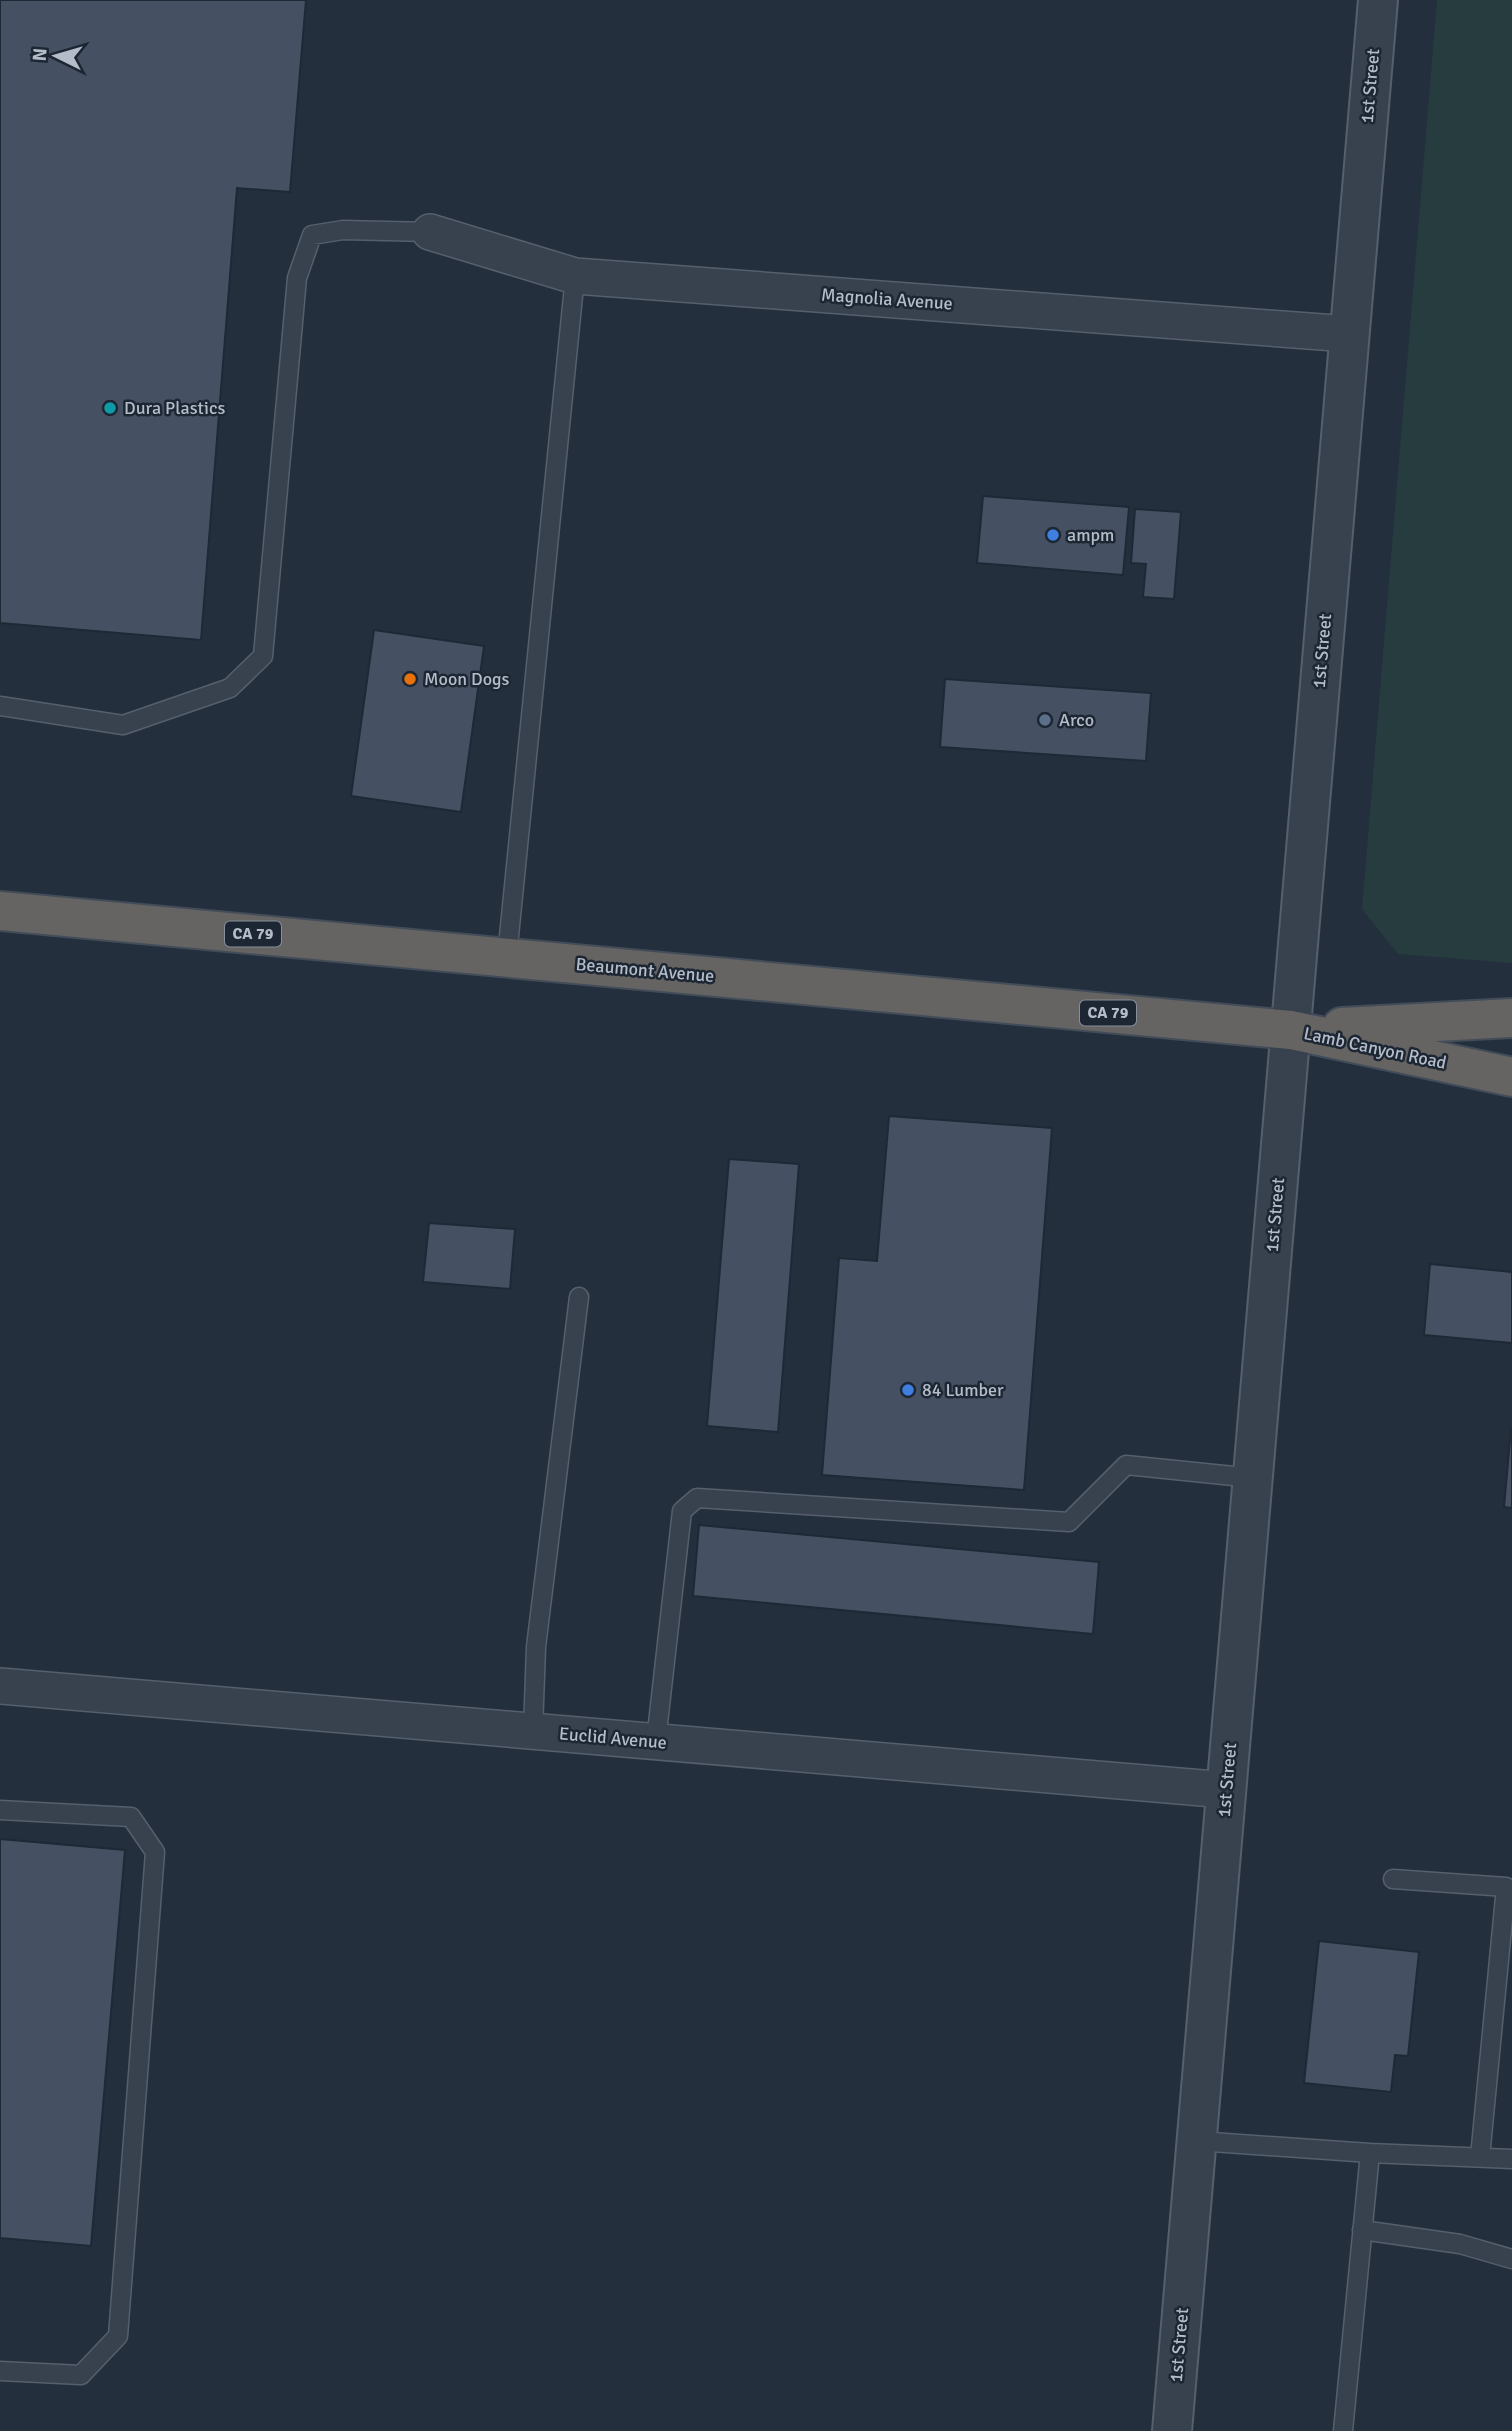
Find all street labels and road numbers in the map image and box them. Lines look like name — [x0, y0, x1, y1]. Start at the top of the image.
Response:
street label: 1st Street — [1356, 48, 1384, 124]
street label: Magnolia Avenue — [821, 283, 953, 315]
street label: 1st Street — [1308, 613, 1336, 689]
road number: CA 79 — [225, 922, 281, 946]
street label: Beaumont Avenue — [575, 953, 715, 987]
road number: CA 79 — [1080, 1001, 1136, 1026]
street label: Lamb Canyon Road — [1302, 1022, 1448, 1074]
street label: 1st Street — [1261, 1177, 1289, 1253]
street label: Euclid Avenue — [558, 1722, 668, 1754]
street label: 1st Street — [1213, 1742, 1241, 1818]
street label: 1st Street — [1165, 2307, 1193, 2383]

